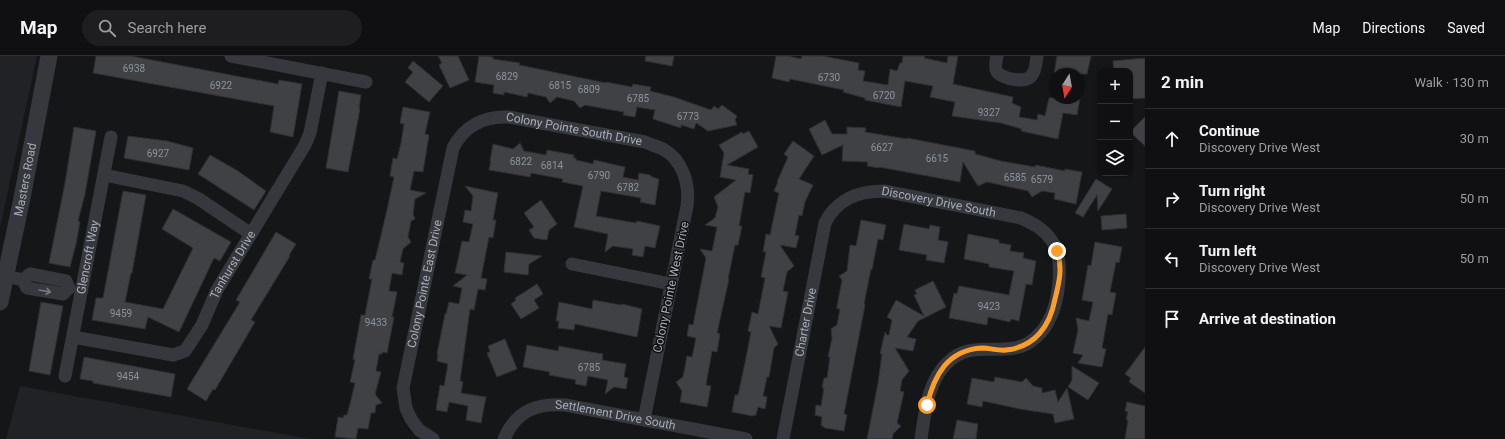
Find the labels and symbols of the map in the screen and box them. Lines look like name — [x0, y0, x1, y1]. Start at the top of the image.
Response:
house number: 6938 — [123, 63, 146, 74]
north arrow — [1049, 68, 1085, 104]
house number: 6829 — [496, 71, 518, 82]
house number: 6730 — [818, 72, 841, 83]
house number: 6922 — [210, 80, 233, 91]
house number: 6815 — [549, 80, 572, 91]
house number: 6809 — [578, 84, 600, 95]
house number: 6720 — [873, 90, 896, 101]
house number: 6785 — [627, 93, 650, 104]
house number: 9327 — [978, 107, 1001, 118]
street label: Colony Pointe South Drive — [505, 110, 643, 148]
house number: 6773 — [677, 111, 699, 122]
street label: Masters Road — [11, 142, 39, 218]
house number: 6627 — [871, 142, 894, 153]
house number: 6927 — [147, 148, 170, 159]
house number: 6615 — [926, 153, 949, 164]
house number: 6822 — [510, 156, 533, 167]
house number: 6814 — [541, 160, 564, 171]
house number: 6790 — [588, 170, 611, 181]
house number: 6585 — [1004, 172, 1027, 183]
house number: 6579 — [1031, 174, 1053, 185]
house number: 6782 — [617, 182, 640, 193]
street label: Discovery Drive South — [880, 184, 997, 220]
street label: Glencroft Way — [74, 219, 102, 295]
street label: Colony Pointe East Drive — [405, 219, 445, 349]
street label: Colony Pointe West Drive — [650, 220, 692, 354]
street label: Tanhurst Drive — [207, 228, 258, 301]
route end — [1048, 242, 1066, 260]
one-way arrow — [38, 287, 51, 295]
street label: Charter Drive — [792, 287, 819, 358]
house number: 9423 — [978, 301, 1000, 312]
house number: 9459 — [110, 308, 132, 319]
house number: 9433 — [365, 317, 387, 328]
house number: 6785 — [578, 362, 601, 373]
house number: 9454 — [117, 371, 140, 382]
route start — [918, 396, 936, 414]
street label: Settlement Drive South — [555, 398, 677, 433]

